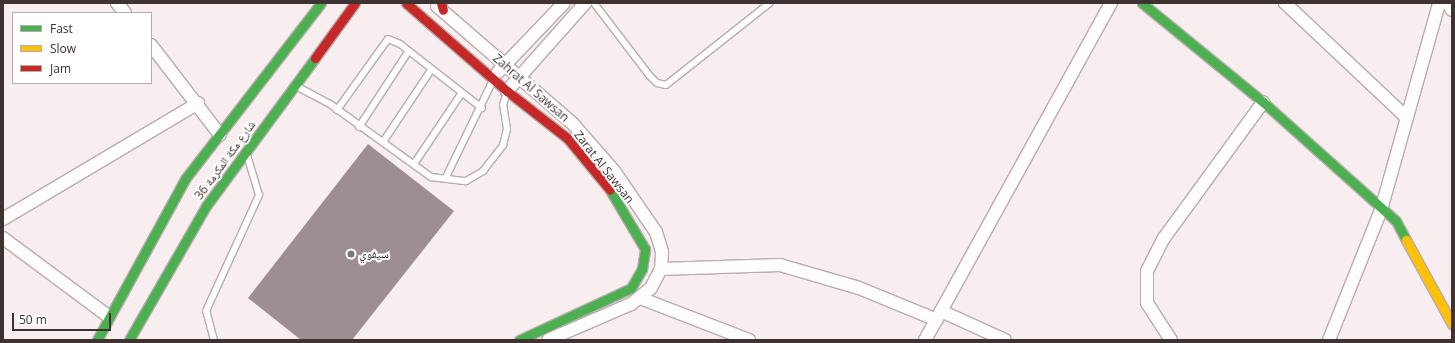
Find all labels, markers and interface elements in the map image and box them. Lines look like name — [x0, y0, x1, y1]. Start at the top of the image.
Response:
legend — [12, 12, 152, 84]
text: Fast — [50, 20, 73, 37]
text: Slow — [50, 40, 76, 57]
street label: Zahrat Al Sawsan — [490, 51, 572, 125]
text: Jam — [50, 60, 71, 77]
street label: شارع مكة المكرمة 36 — [192, 118, 258, 202]
street label: Zarat Al Sawsan — [571, 128, 637, 206]
place label: سيفوي — [359, 247, 389, 261]
marker: سيفوي — [346, 249, 356, 259]
scale bar — [14, 305, 113, 331]
text: 50 m — [19, 311, 47, 328]

